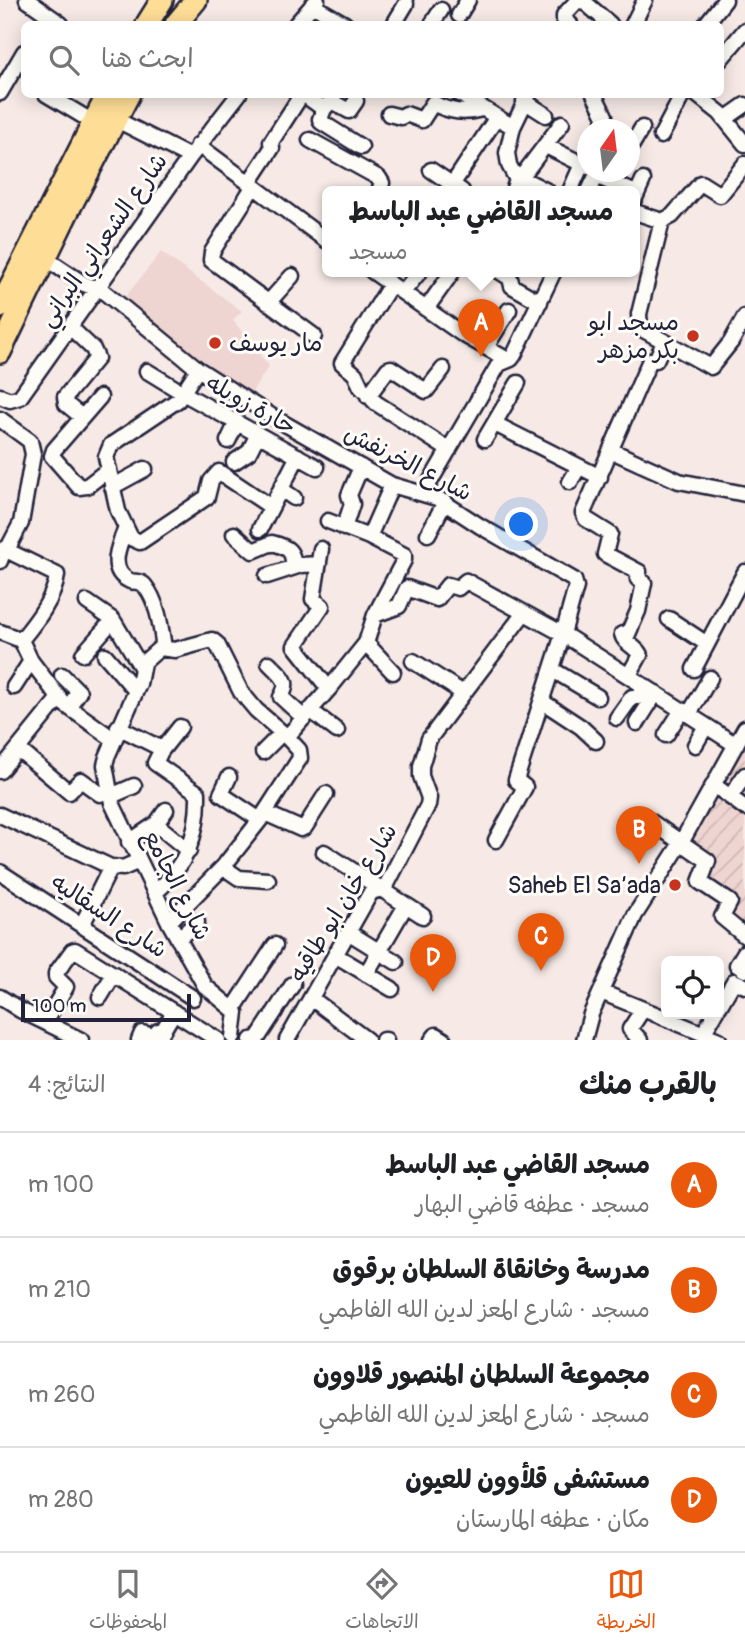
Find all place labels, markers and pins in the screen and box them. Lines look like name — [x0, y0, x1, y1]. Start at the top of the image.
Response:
pin: A — [458, 299, 504, 357]
place label: مسجد ابو بكر مزهر — [586, 308, 679, 365]
marker: مسجد ابو بكر مزهر — [685, 328, 701, 344]
place label: مار يوسف — [229, 329, 322, 358]
marker: مار يوسف — [207, 335, 223, 351]
pin: B — [616, 806, 662, 864]
place label: Saheb El Sa’ada — [507, 871, 661, 900]
marker: Saheb El Sa’ada — [667, 877, 683, 893]
pin: C — [518, 913, 564, 971]
pin: D — [410, 934, 456, 992]

